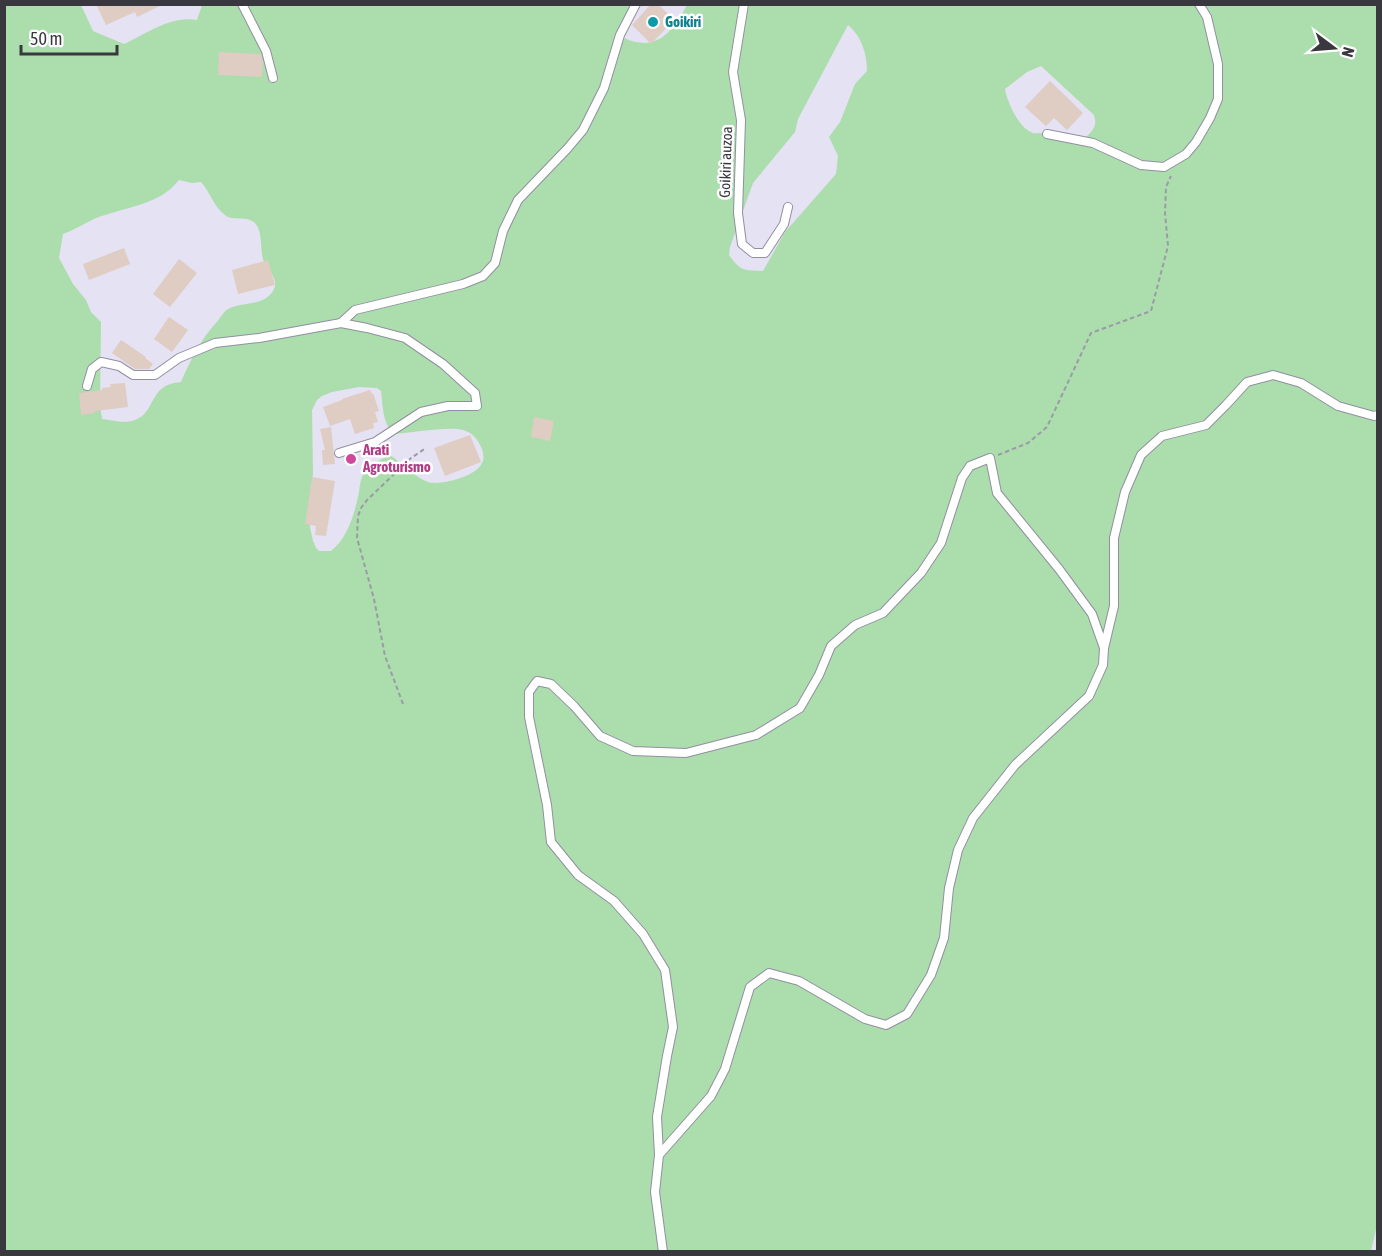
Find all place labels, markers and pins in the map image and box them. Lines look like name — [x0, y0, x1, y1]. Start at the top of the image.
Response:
place label: Goikiri — [665, 13, 701, 30]
marker: Goikiri — [646, 15, 660, 29]
place label: Arati Agroturismo — [362, 441, 431, 475]
marker: Arati Agroturismo — [344, 452, 358, 466]

